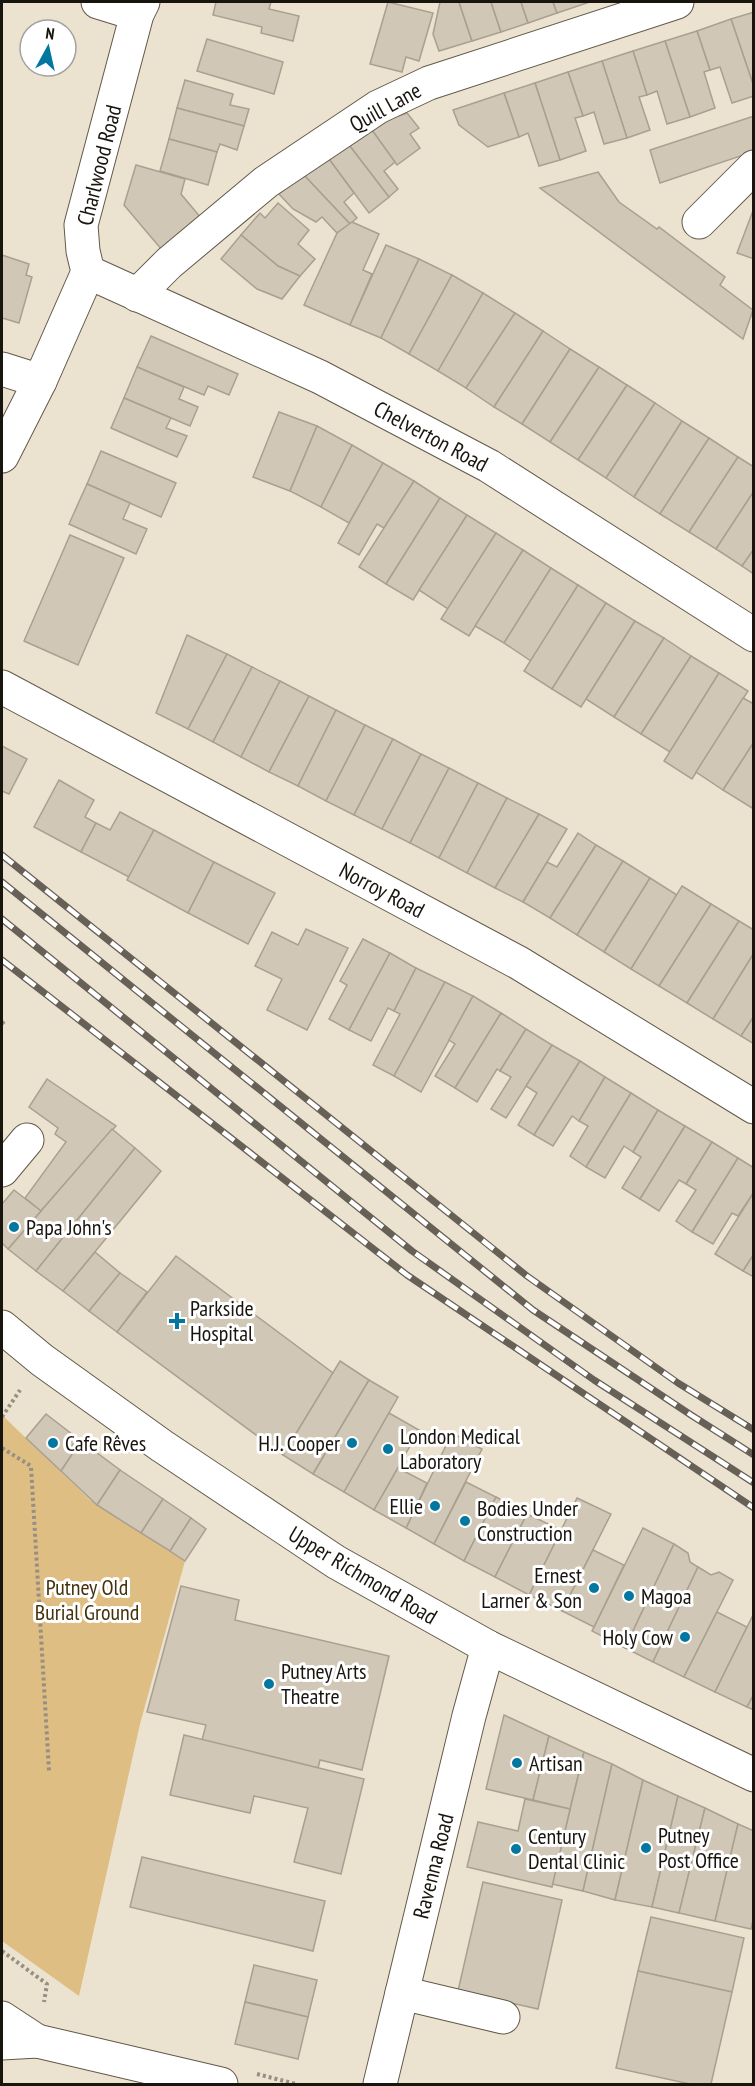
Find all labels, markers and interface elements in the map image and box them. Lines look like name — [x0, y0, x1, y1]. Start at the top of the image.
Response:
north arrow — [18, 18, 78, 78]
text: N — [44, 23, 56, 44]
street label: Quill Lane — [344, 76, 426, 138]
street label: Charlwood Road — [71, 102, 127, 228]
street label: Chelverton Road — [369, 394, 493, 478]
street label: Norroy Road — [335, 856, 429, 924]
place label: Papa John's — [26, 1213, 112, 1241]
marker: Papa John's — [7, 1220, 21, 1234]
place label: Parkside Hospital — [190, 1294, 254, 1347]
marker: Parkside Hospital — [168, 1312, 186, 1330]
place label: London Medical Laboratory — [400, 1422, 521, 1475]
place label: Cafe Rêves — [65, 1429, 146, 1457]
place label: H.J. Cooper — [258, 1429, 340, 1457]
marker: Cafe Rêves — [46, 1436, 60, 1450]
marker: H.J. Cooper — [345, 1436, 359, 1450]
marker: London Medical Laboratory — [381, 1442, 395, 1456]
place label: Ellie — [389, 1492, 423, 1520]
place label: Bodies Under Construction — [477, 1494, 578, 1547]
marker: Ellie — [428, 1499, 442, 1513]
marker: Bodies Under Construction — [458, 1514, 472, 1528]
street label: Upper Richmond Road — [284, 1520, 442, 1630]
place label: Ernest Larner & Son — [481, 1561, 582, 1614]
park label: Putney Old Burial Ground — [35, 1573, 139, 1626]
marker: Ernest Larner & Son — [587, 1581, 601, 1595]
place label: Magoa — [641, 1582, 692, 1610]
marker: Magoa — [622, 1589, 636, 1603]
place label: Holy Cow — [603, 1623, 673, 1651]
marker: Holy Cow — [678, 1630, 692, 1644]
place label: Putney Arts Theatre — [281, 1657, 366, 1710]
marker: Putney Arts Theatre — [262, 1677, 276, 1691]
place label: Artisan — [529, 1749, 583, 1777]
marker: Artisan — [510, 1756, 524, 1770]
street label: Ravenna Road — [406, 1811, 460, 1921]
place label: Putney Post Office — [658, 1821, 739, 1874]
place label: Century Dental Clinic — [528, 1822, 625, 1875]
marker: Putney Post Office — [639, 1841, 653, 1855]
marker: Century Dental Clinic — [509, 1842, 523, 1856]

